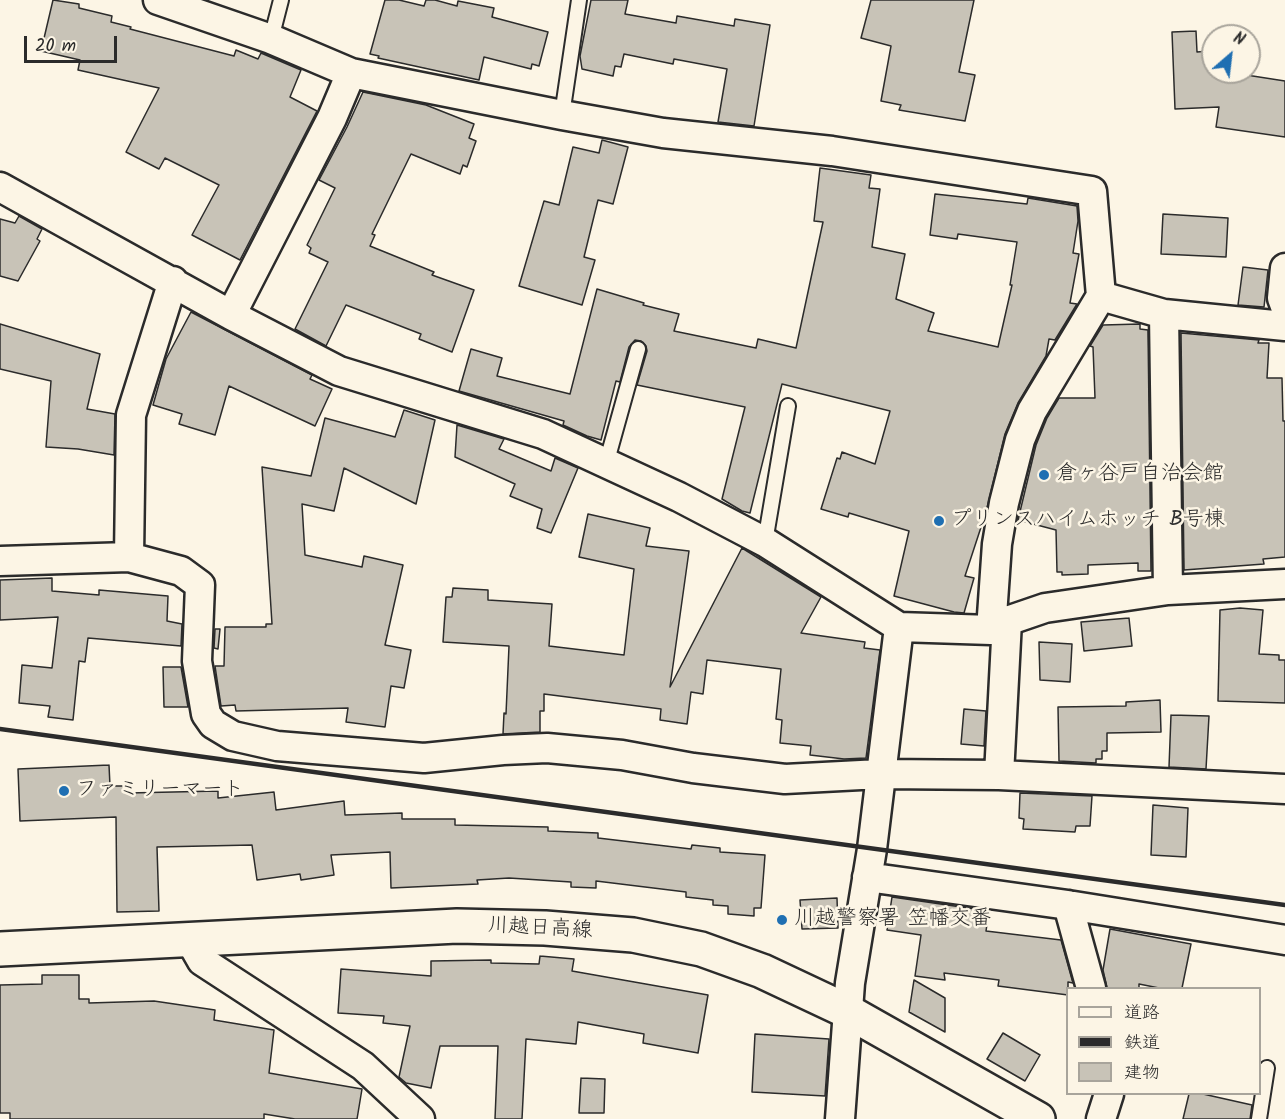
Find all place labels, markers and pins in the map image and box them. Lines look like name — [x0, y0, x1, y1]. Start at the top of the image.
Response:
place label: 倉ヶ谷戸自治会館 — [1056, 462, 1224, 488]
marker: 倉ヶ谷戸自治会館 — [1037, 468, 1051, 482]
place label: プリンスハイムホッチ B号棟 — [951, 508, 1225, 534]
marker: プリンスハイムホッチ B号棟 — [932, 514, 946, 528]
place label: ファミリーマート — [76, 778, 244, 804]
marker: ファミリーマート — [57, 784, 71, 798]
place label: 川越警察署 笠幡交番 — [794, 907, 991, 933]
marker: 川越警察署 笠幡交番 — [775, 913, 789, 927]

